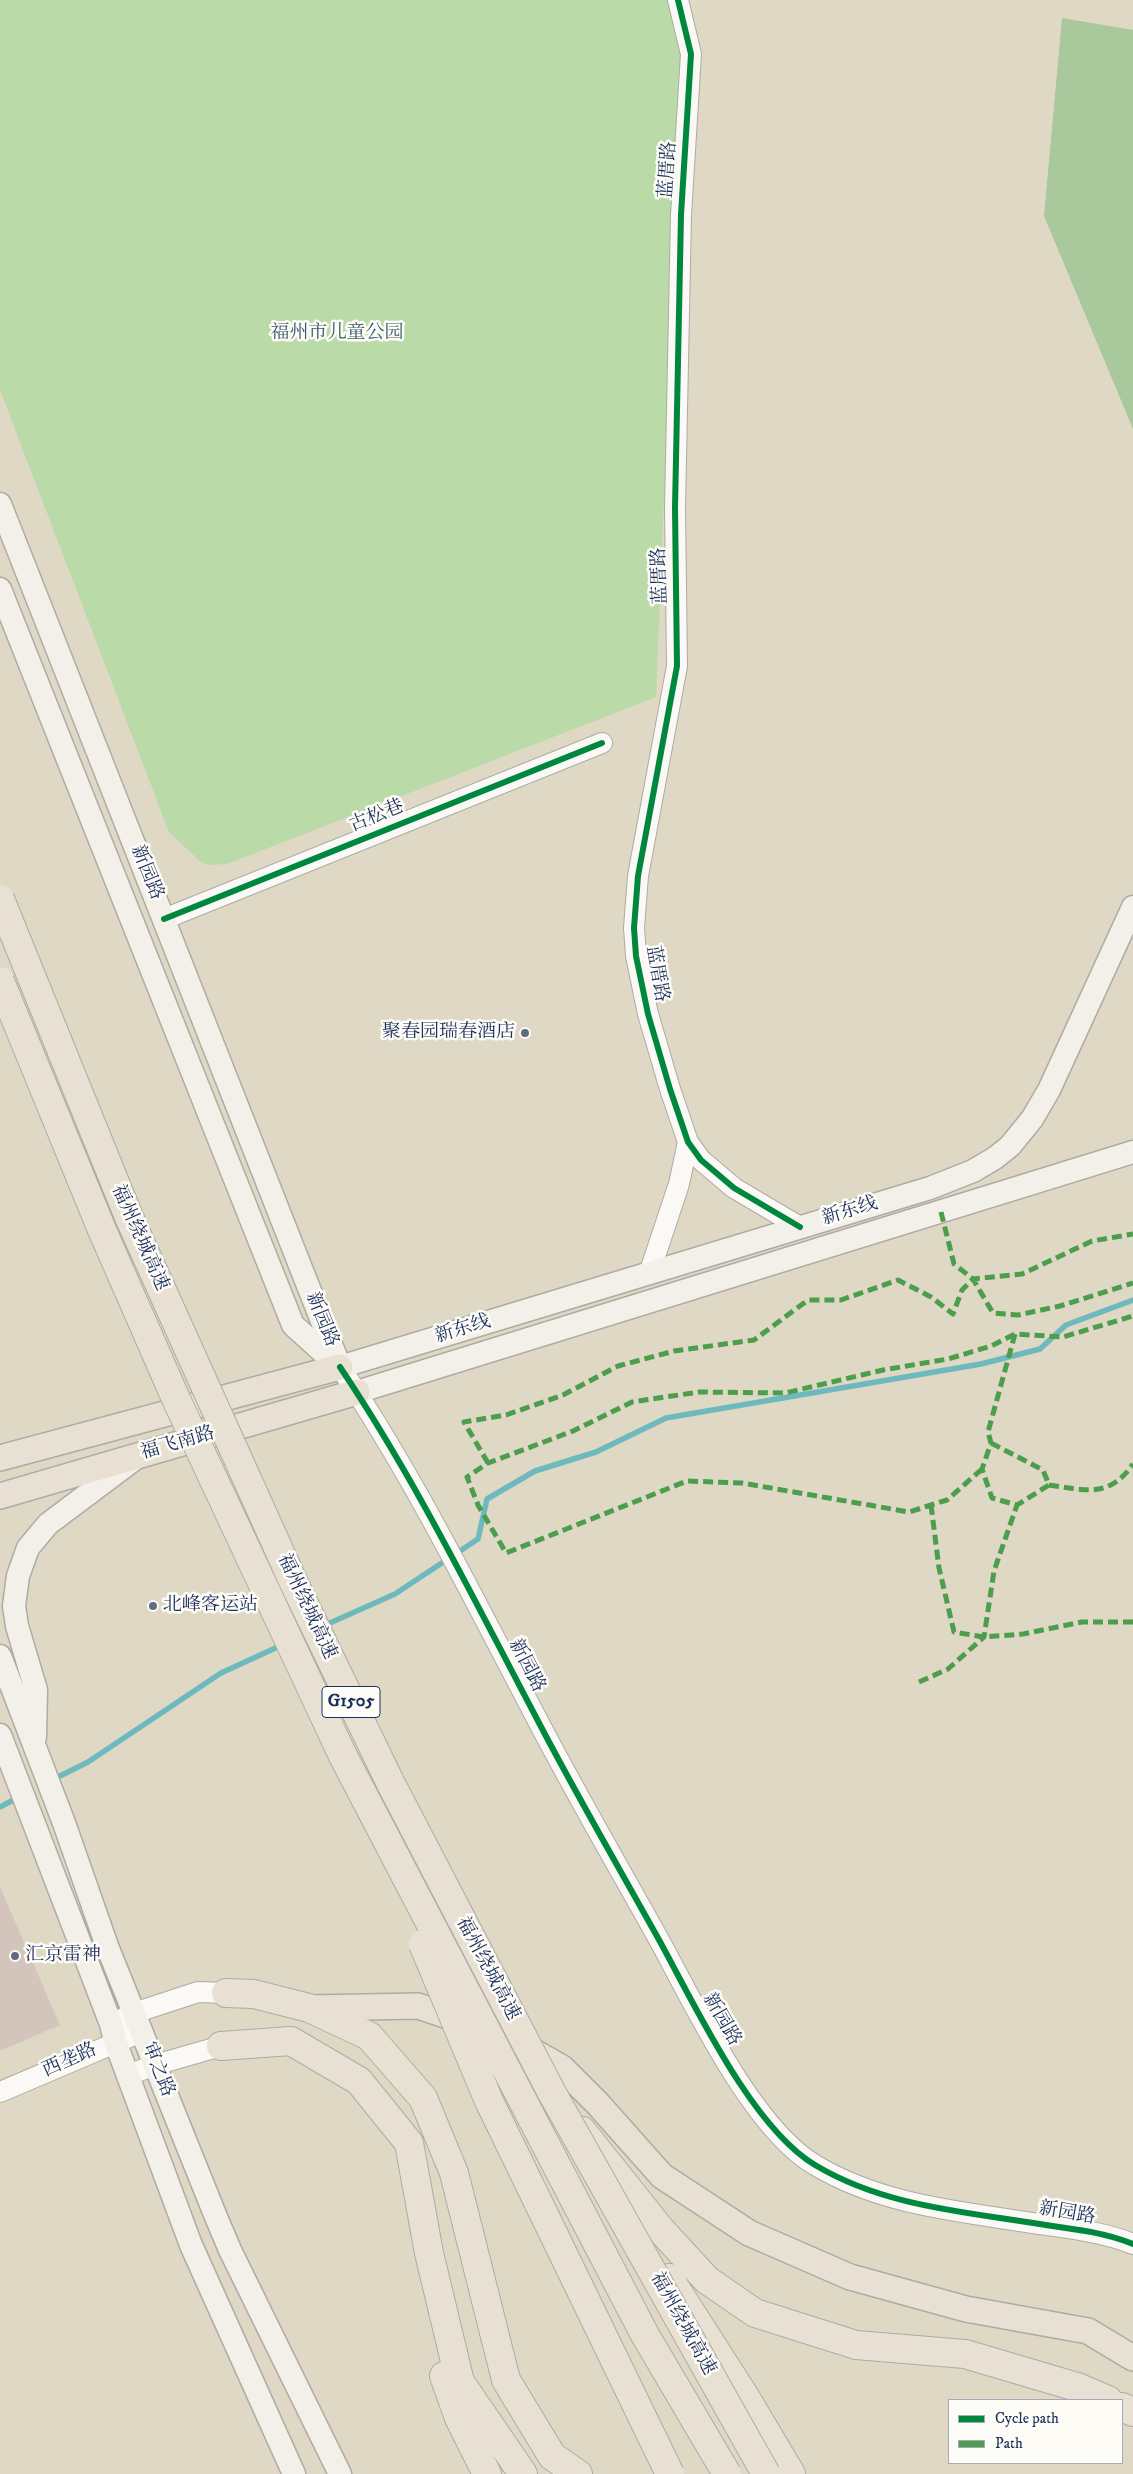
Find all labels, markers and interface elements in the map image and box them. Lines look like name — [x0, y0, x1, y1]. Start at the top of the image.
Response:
street label: 蓝厝路 — [656, 141, 682, 199]
park label: 福州市儿童公园 — [271, 323, 403, 345]
street label: 蓝厝路 — [649, 547, 673, 605]
street label: 古松巷 — [346, 796, 408, 838]
street label: 新园路 — [125, 842, 167, 904]
street label: 蓝厝路 — [640, 944, 672, 1004]
place label: 聚春园瑞春酒店 — [382, 1022, 515, 1044]
marker: 聚春园瑞春酒店 — [519, 1027, 531, 1039]
street label: 福州绕城高速 — [105, 1181, 173, 1295]
street label: 新东线 — [819, 1193, 881, 1231]
street label: 新园路 — [300, 1289, 342, 1351]
street label: 新东线 — [432, 1311, 494, 1349]
street label: 福飞南路 — [138, 1423, 218, 1465]
street label: 福州绕城高速 — [272, 1551, 340, 1663]
place label: 北峰客运站 — [163, 1595, 258, 1617]
marker: 北峰客运站 — [147, 1600, 159, 1612]
street label: 新园路 — [503, 1635, 549, 1697]
road number: G1505 — [322, 1686, 380, 1718]
street label: 福州绕城高速 — [450, 1913, 524, 2025]
place label: 汇京雷神 — [25, 1945, 101, 1967]
marker: 汇京雷神 — [9, 1950, 21, 1962]
street label: 新园路 — [697, 1990, 745, 2050]
street label: 西垄路 — [39, 2039, 101, 2083]
street label: 审之路 — [136, 2039, 178, 2101]
street label: 新园路 — [1037, 2198, 1097, 2230]
street label: 福州绕城高速 — [644, 2269, 720, 2379]
legend — [948, 2399, 1123, 2464]
text: Cycle path — [995, 2409, 1059, 2428]
text: Path — [995, 2434, 1023, 2453]

